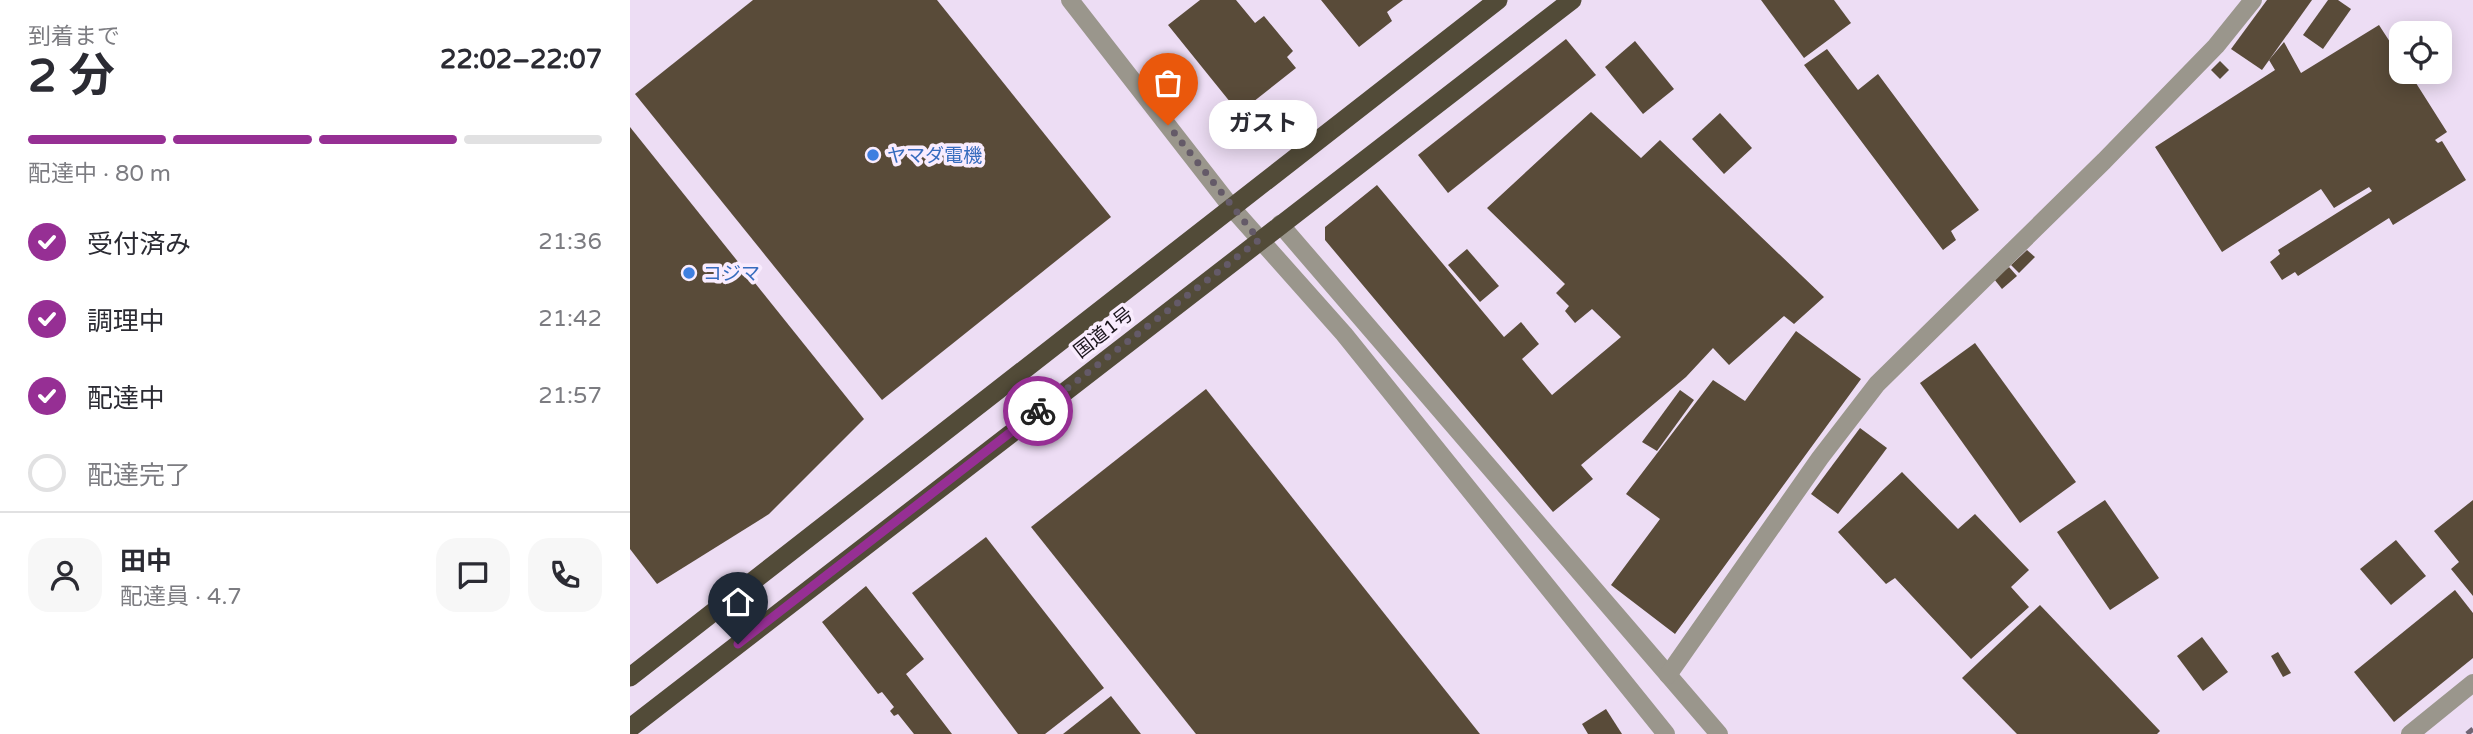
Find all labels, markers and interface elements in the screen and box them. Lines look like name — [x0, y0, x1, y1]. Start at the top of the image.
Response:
map controls — [2389, 21, 2452, 84]
button: locate — [2389, 21, 2452, 84]
text: 到着まで — [28, 23, 120, 51]
text: 22:02–22:07 — [440, 44, 602, 75]
text: 2 分 — [28, 49, 115, 104]
pin — [1138, 53, 1198, 125]
icon: bag — [1149, 64, 1187, 102]
callout: ガスト — [1210, 100, 1318, 150]
text: ガスト — [1229, 110, 1298, 138]
place label: ヤマダ電機 — [887, 145, 982, 167]
marker: ヤマダ電機 — [865, 147, 881, 163]
text: 配達中 · 80 m — [28, 160, 171, 188]
icon: check — [28, 223, 66, 261]
text: 21:36 — [538, 228, 602, 256]
text: 受付済み — [87, 229, 191, 260]
place label: コジマ — [703, 263, 760, 285]
marker: コジマ — [681, 265, 697, 281]
icon: check — [28, 300, 66, 338]
street label: 国道1号 — [1070, 303, 1138, 363]
text: 21:42 — [538, 305, 602, 333]
text: 調理中 — [87, 306, 165, 337]
courier — [1003, 376, 1073, 446]
icon: check — [28, 377, 66, 415]
text: 21:57 — [538, 382, 602, 410]
text: 配達中 — [87, 383, 165, 414]
icon: bike — [1019, 392, 1057, 430]
text: 配達完了 — [87, 460, 191, 491]
button: person — [28, 538, 102, 612]
button: chat — [436, 538, 510, 612]
button: phone — [528, 538, 602, 612]
text: 田中 — [120, 546, 172, 577]
pin — [708, 572, 768, 644]
text: 配達員 · 4.7 — [120, 583, 242, 611]
icon: home — [719, 583, 757, 621]

